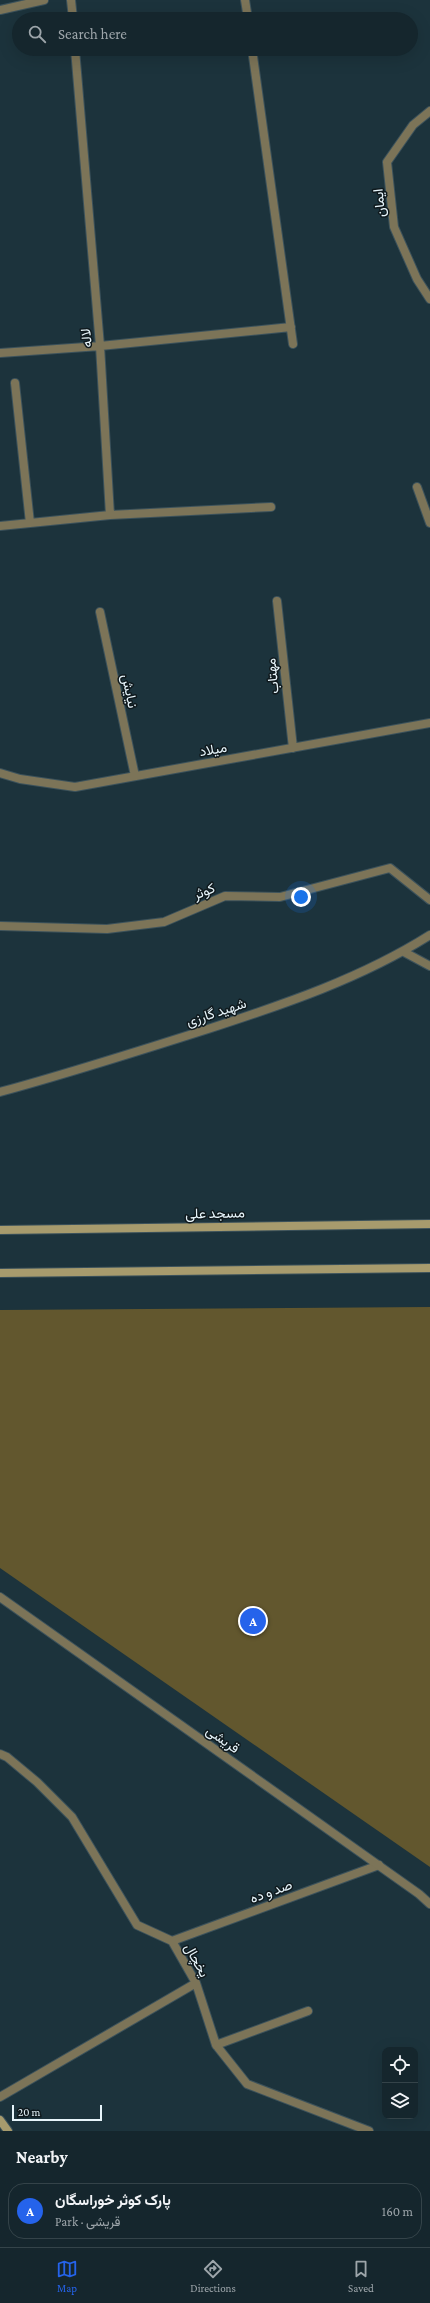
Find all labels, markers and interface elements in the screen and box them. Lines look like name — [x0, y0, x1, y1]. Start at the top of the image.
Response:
search box — [12, 12, 418, 56]
icon: search — [26, 23, 48, 45]
text: Search here — [58, 26, 127, 42]
street label: ایمان — [370, 188, 389, 218]
street label: لاله — [77, 328, 95, 348]
street label: مهتاب — [262, 657, 283, 695]
street label: نیایش — [118, 673, 141, 710]
street label: میلاد — [198, 739, 228, 759]
street label: کوثر — [190, 879, 218, 904]
your location — [291, 887, 311, 907]
street label: شهید گارزی — [184, 995, 248, 1030]
street label: مسجد علی — [185, 1204, 245, 1223]
pin: A — [240, 1606, 266, 1636]
street label: قریشی — [203, 1722, 243, 1757]
street label: صد و ده — [248, 1876, 295, 1907]
street label: یخچال — [180, 1940, 213, 1981]
map controls — [382, 2047, 418, 2119]
button: locate — [382, 2047, 418, 2083]
button: layers — [382, 2083, 418, 2119]
scale bar — [12, 2103, 102, 2122]
text: 20 m — [18, 2106, 40, 2118]
text: Nearby — [16, 2148, 68, 2167]
text: پارک کوثر خوراسگان — [55, 2192, 171, 2208]
text: A — [26, 2204, 34, 2219]
text: 160 m — [382, 2204, 413, 2219]
text: Park · قریشی — [55, 2214, 121, 2229]
tab: Map — [56, 2258, 78, 2294]
tab: Directions — [190, 2258, 236, 2294]
tab: Saved — [348, 2258, 374, 2294]

